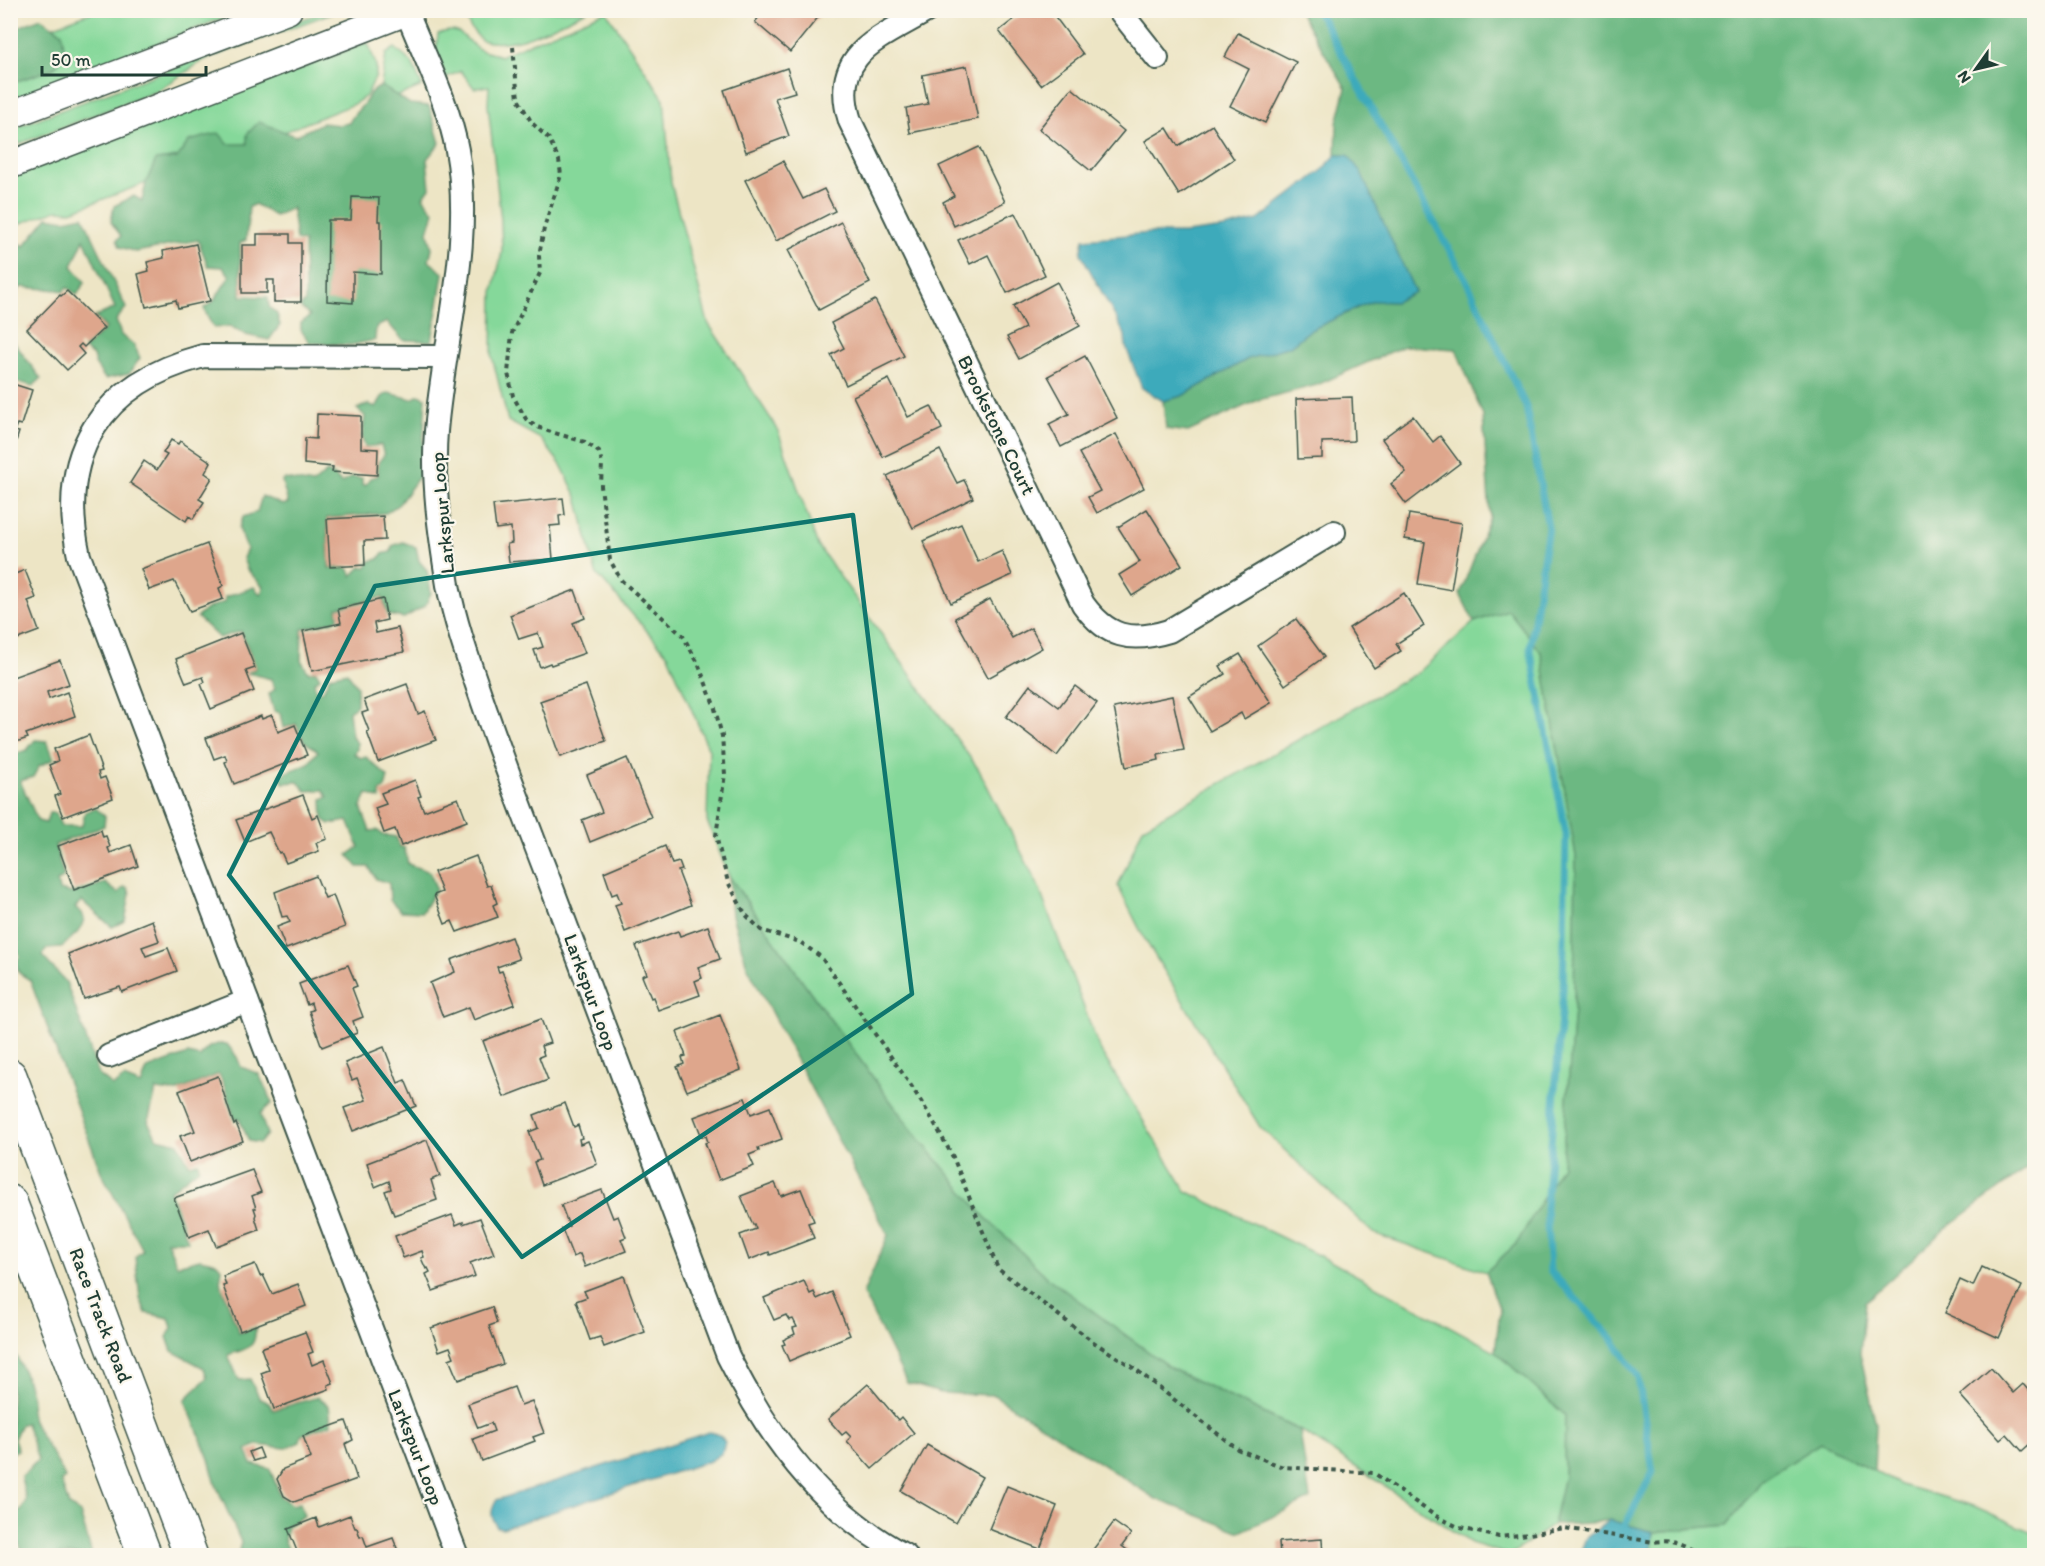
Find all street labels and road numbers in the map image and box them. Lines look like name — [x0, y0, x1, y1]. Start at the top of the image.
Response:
street label: Brookstone Court — [953, 351, 1041, 499]
street label: Larkspur Loop — [425, 451, 459, 575]
street label: Larkspur Loop — [559, 930, 623, 1054]
street label: Race Track Road — [64, 1244, 138, 1386]
street label: Larkspur Loop — [383, 1386, 449, 1508]

